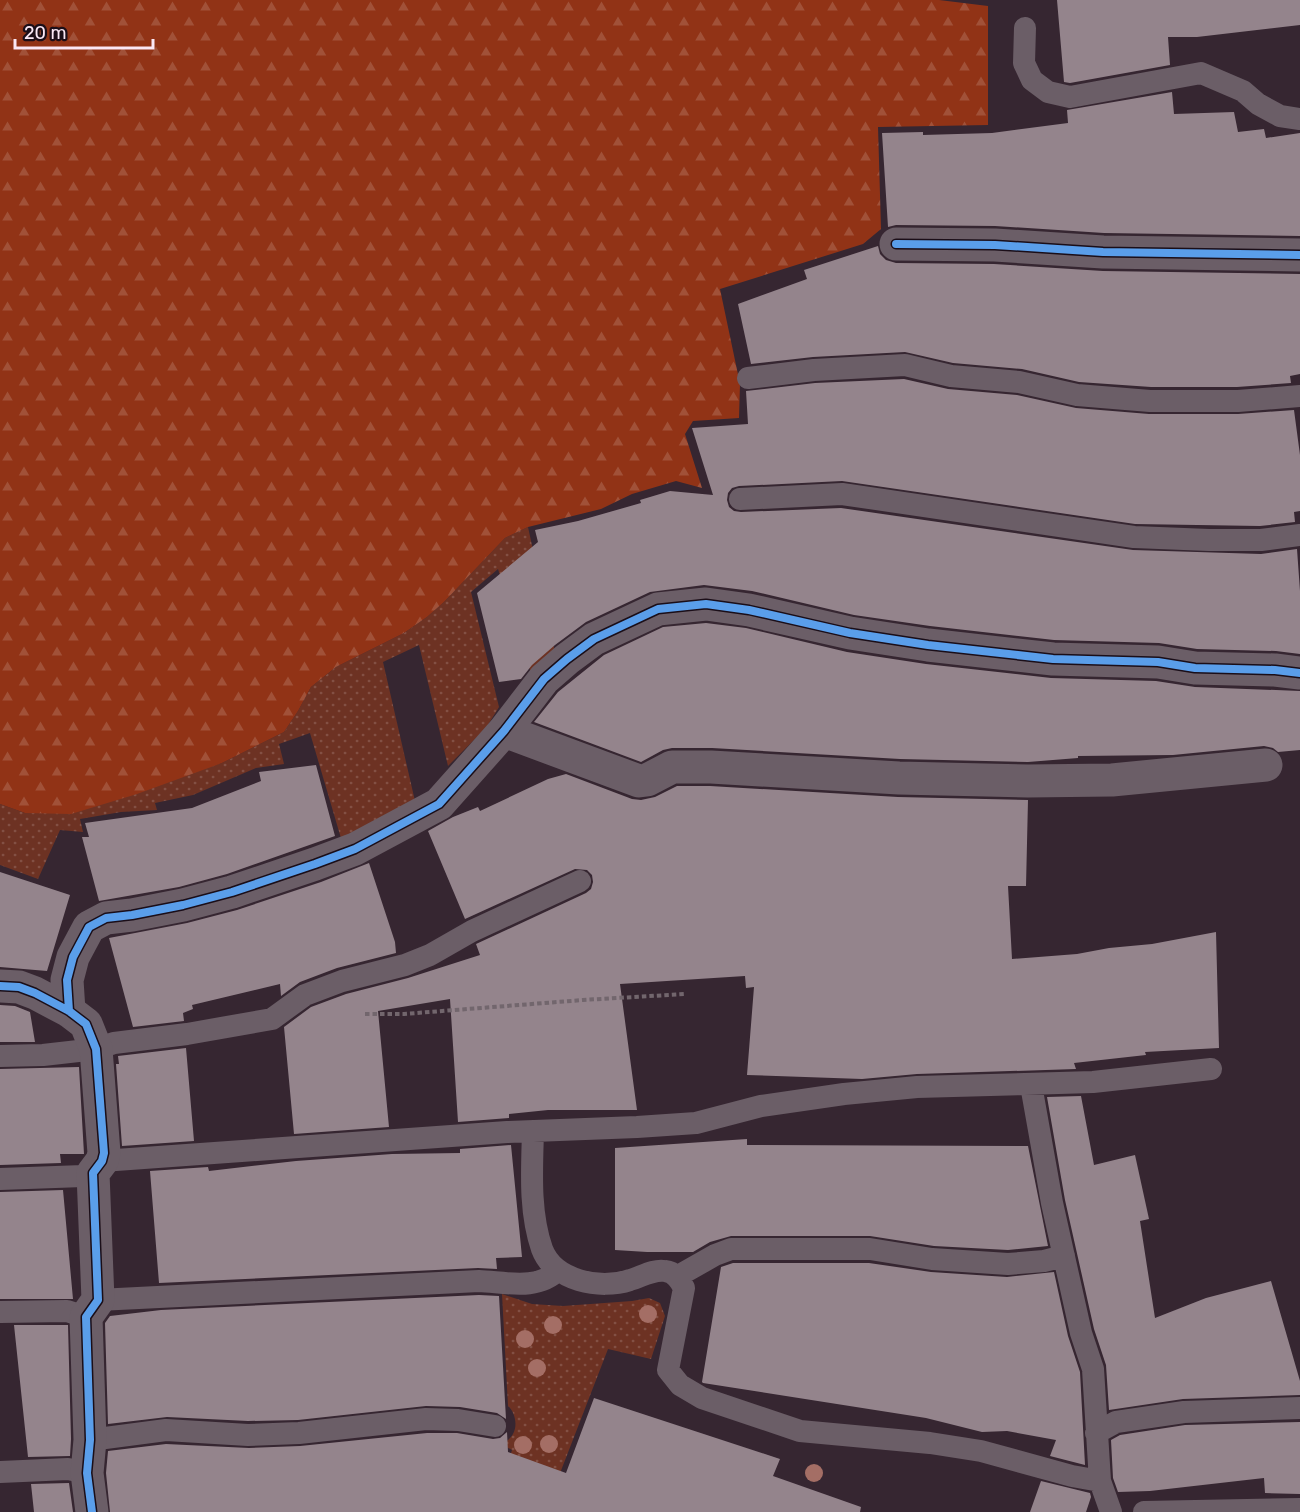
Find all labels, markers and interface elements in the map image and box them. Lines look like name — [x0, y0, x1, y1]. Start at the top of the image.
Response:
scale bar — [15, 12, 153, 50]
text: 20 m — [24, 22, 66, 44]

